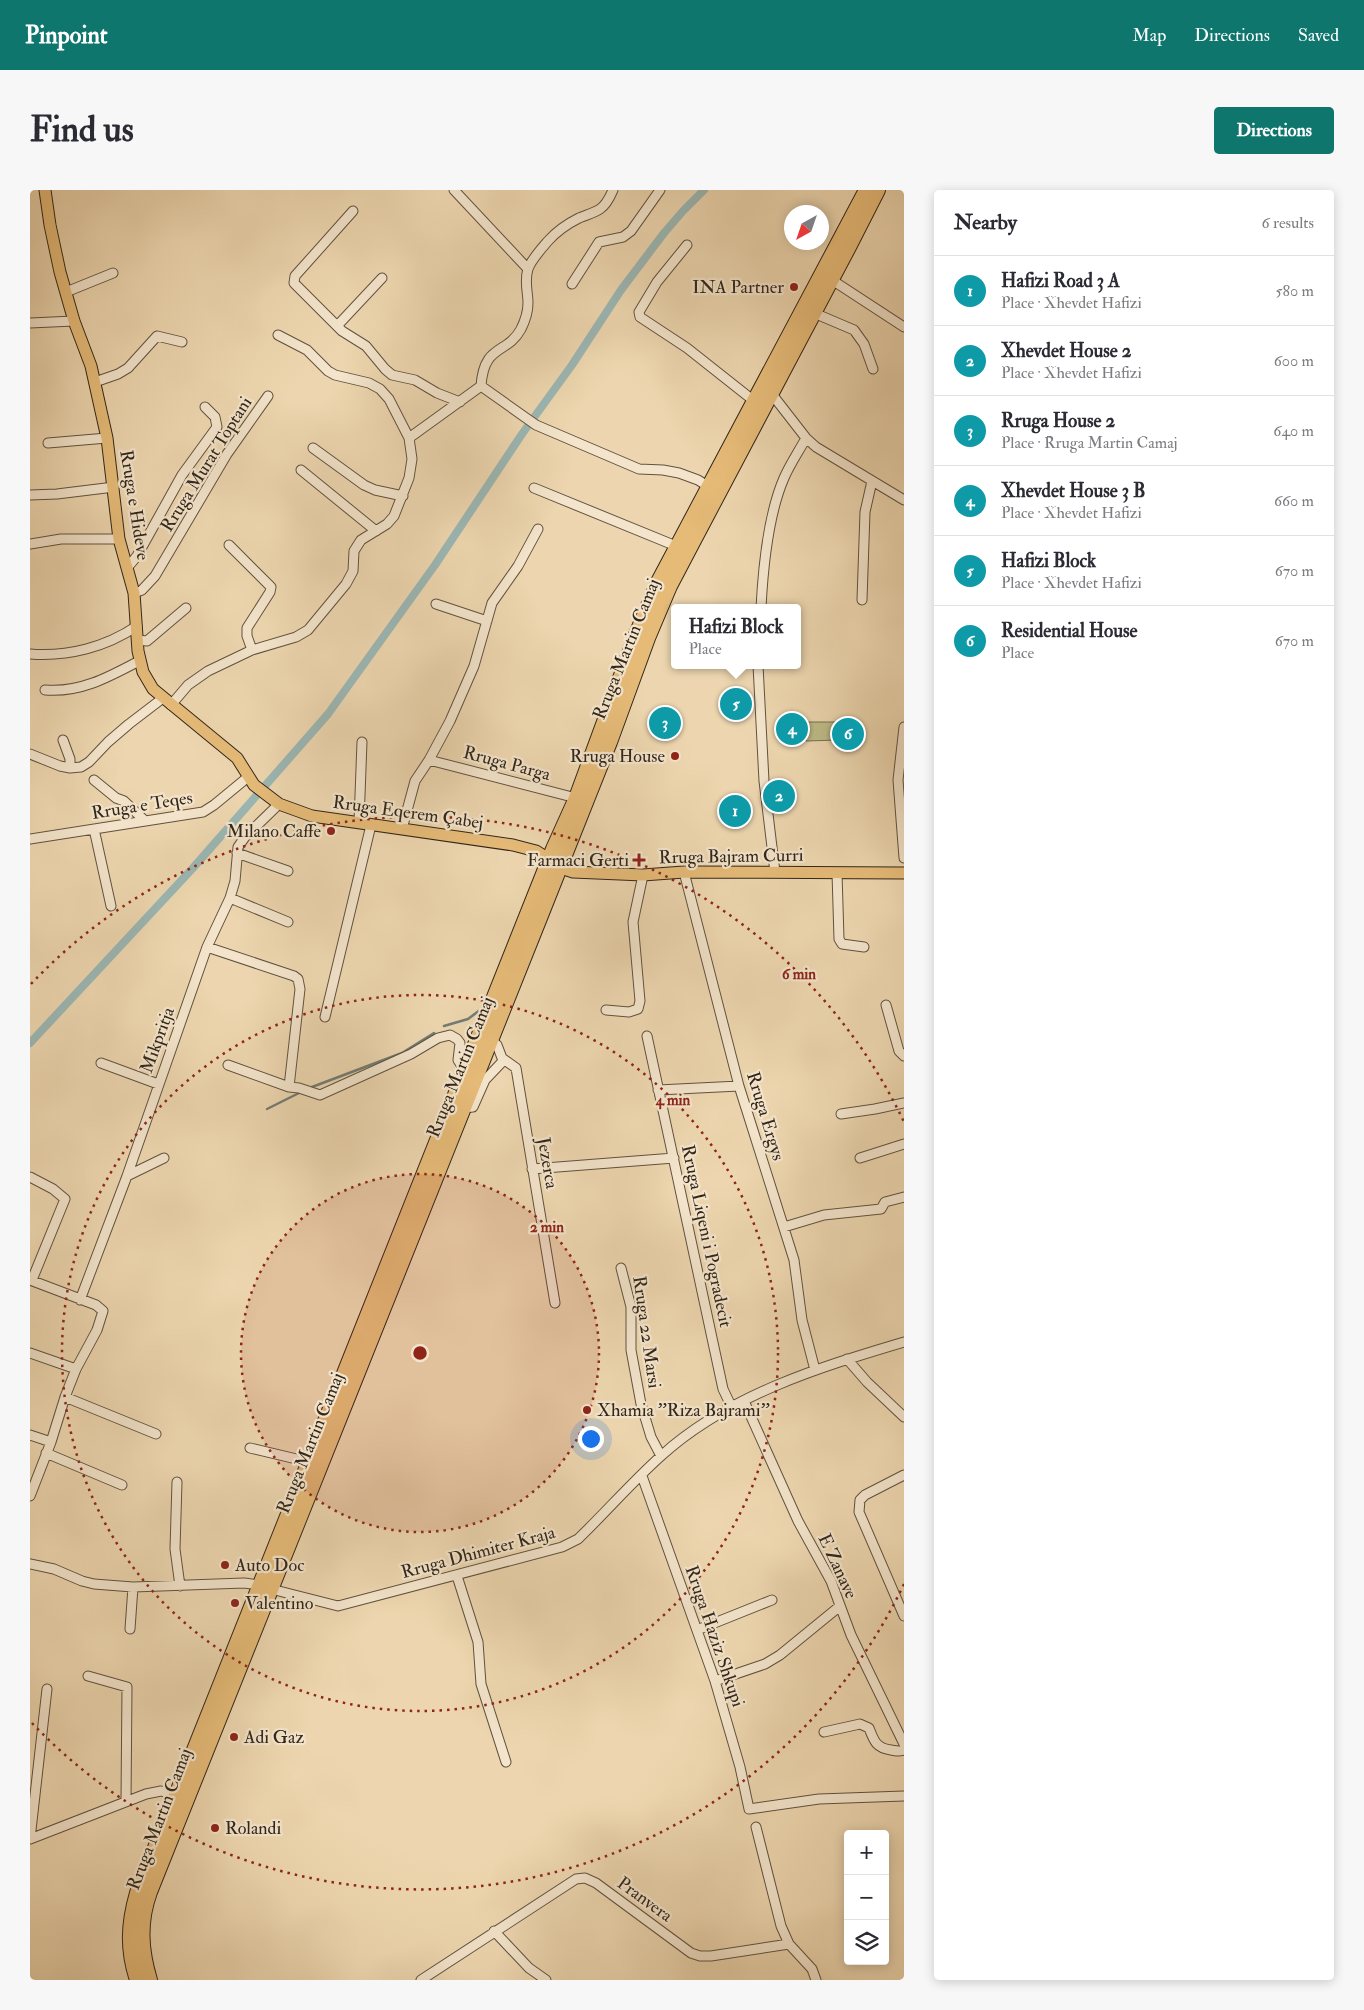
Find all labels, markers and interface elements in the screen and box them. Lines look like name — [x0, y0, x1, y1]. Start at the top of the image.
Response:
text: Pinpoint — [25, 20, 108, 51]
text: Map — [1133, 24, 1166, 47]
text: Directions — [1194, 24, 1270, 47]
text: Saved — [1298, 24, 1339, 47]
button: Directions — [1214, 107, 1334, 154]
text: Find us — [30, 108, 134, 152]
north arrow — [784, 205, 829, 250]
text: Nearby — [954, 209, 1017, 236]
text: 6 results — [1262, 213, 1314, 233]
text: Hafizi Road 3 A — [1001, 269, 1120, 293]
place label: INA Partner — [692, 276, 784, 299]
marker: INA Partner — [788, 281, 800, 293]
text: 1 — [967, 281, 973, 301]
text: 580 m — [1275, 281, 1314, 301]
text: Place · Xhevdet Hafizi — [1001, 293, 1142, 313]
text: Xhevdet House 2 — [1001, 339, 1131, 363]
text: 2 — [966, 351, 974, 371]
text: 600 m — [1274, 351, 1314, 371]
text: Place · Xhevdet Hafizi — [1001, 363, 1142, 383]
street label: Rruga Murat Toptani — [156, 392, 257, 536]
text: Rruga House 2 — [1001, 409, 1115, 433]
text: 3 — [967, 421, 973, 441]
text: 640 m — [1273, 421, 1314, 441]
text: Place · Rruga Martin Camaj — [1001, 433, 1177, 453]
street label: Rruga e Hideve — [114, 448, 155, 562]
text: Xhevdet House 3 B — [1001, 479, 1145, 503]
text: 4 — [966, 491, 974, 511]
text: 660 m — [1274, 491, 1314, 511]
text: Place · Xhevdet Hafizi — [1001, 503, 1142, 523]
text: Hafizi Block — [1001, 549, 1096, 573]
text: 5 — [966, 561, 974, 581]
text: 670 m — [1275, 561, 1314, 581]
text: Place · Xhevdet Hafizi — [1001, 573, 1142, 593]
street label: Rruga Martin Camaj — [588, 575, 665, 723]
popup — [671, 604, 801, 669]
text: Hafizi Block — [688, 615, 784, 639]
text: Residential House — [1001, 619, 1138, 643]
text: 6 — [966, 631, 974, 651]
text: 670 m — [1275, 631, 1314, 651]
text: Place — [688, 639, 722, 659]
text: Place — [1001, 643, 1034, 663]
pin: 5 — [720, 685, 752, 723]
pin: 3 — [649, 704, 681, 742]
pin: 4 — [776, 710, 808, 748]
pin: 6 — [832, 715, 864, 753]
street label: Rruga Parga — [461, 741, 554, 786]
place label: Rruga House — [570, 745, 665, 768]
marker: Rruga House — [669, 750, 681, 762]
pin: 2 — [763, 777, 795, 815]
street label: Rruga e Teqes — [90, 786, 194, 825]
street label: Rruga Eqerem Çabej — [331, 791, 485, 834]
pin: 1 — [719, 792, 751, 830]
place label: Milano Caffe — [227, 820, 321, 843]
marker: Milano Caffe — [325, 825, 337, 837]
street label: Rruga Bajram Curri — [658, 844, 804, 869]
place label: Farmaci Gerti — [527, 849, 629, 872]
marker: Farmaci Gerti — [633, 854, 645, 866]
text: 6 min — [782, 965, 816, 984]
street label: Rruga Martin Camaj — [422, 993, 499, 1141]
street label: Mikpritja — [135, 1003, 180, 1076]
street label: Rruga Ergys — [741, 1069, 790, 1163]
text: 4 min — [655, 1091, 691, 1110]
street label: Jezerca — [531, 1134, 563, 1191]
street label: Rruga Liqeni i Pogradecit — [676, 1143, 737, 1330]
text: 2 min — [530, 1218, 564, 1237]
street label: Rruga 22 Marsi — [627, 1274, 666, 1390]
centre of rings — [411, 1344, 429, 1362]
street label: Rruga Martin Camaj — [272, 1369, 349, 1517]
place label: Xhamia ''Riza Bajrami'' — [597, 1399, 770, 1422]
marker: Xhamia ''Riza Bajrami'' — [581, 1404, 593, 1416]
your location — [578, 1426, 604, 1452]
street label: Rruga Dhimiter Kraja — [399, 1521, 558, 1584]
street label: E Zanave — [813, 1530, 863, 1603]
place label: Auto Doc — [234, 1554, 304, 1577]
marker: Auto Doc — [219, 1559, 231, 1571]
street label: Rruga Haziz Shkupi — [680, 1562, 750, 1710]
place label: Valentino — [245, 1592, 314, 1615]
marker: Valentino — [229, 1597, 241, 1609]
place label: Adi Gaz — [243, 1726, 304, 1749]
marker: Adi Gaz — [228, 1731, 240, 1743]
street label: Rruga Martin Camaj — [122, 1745, 197, 1893]
place label: Rolandi — [225, 1817, 281, 1840]
marker: Rolandi — [209, 1822, 221, 1834]
map controls — [844, 1830, 889, 1965]
button: + — [844, 1830, 889, 1875]
street label: Pranvera — [613, 1872, 677, 1928]
button: − — [844, 1875, 889, 1920]
button: layers — [844, 1920, 889, 1965]

